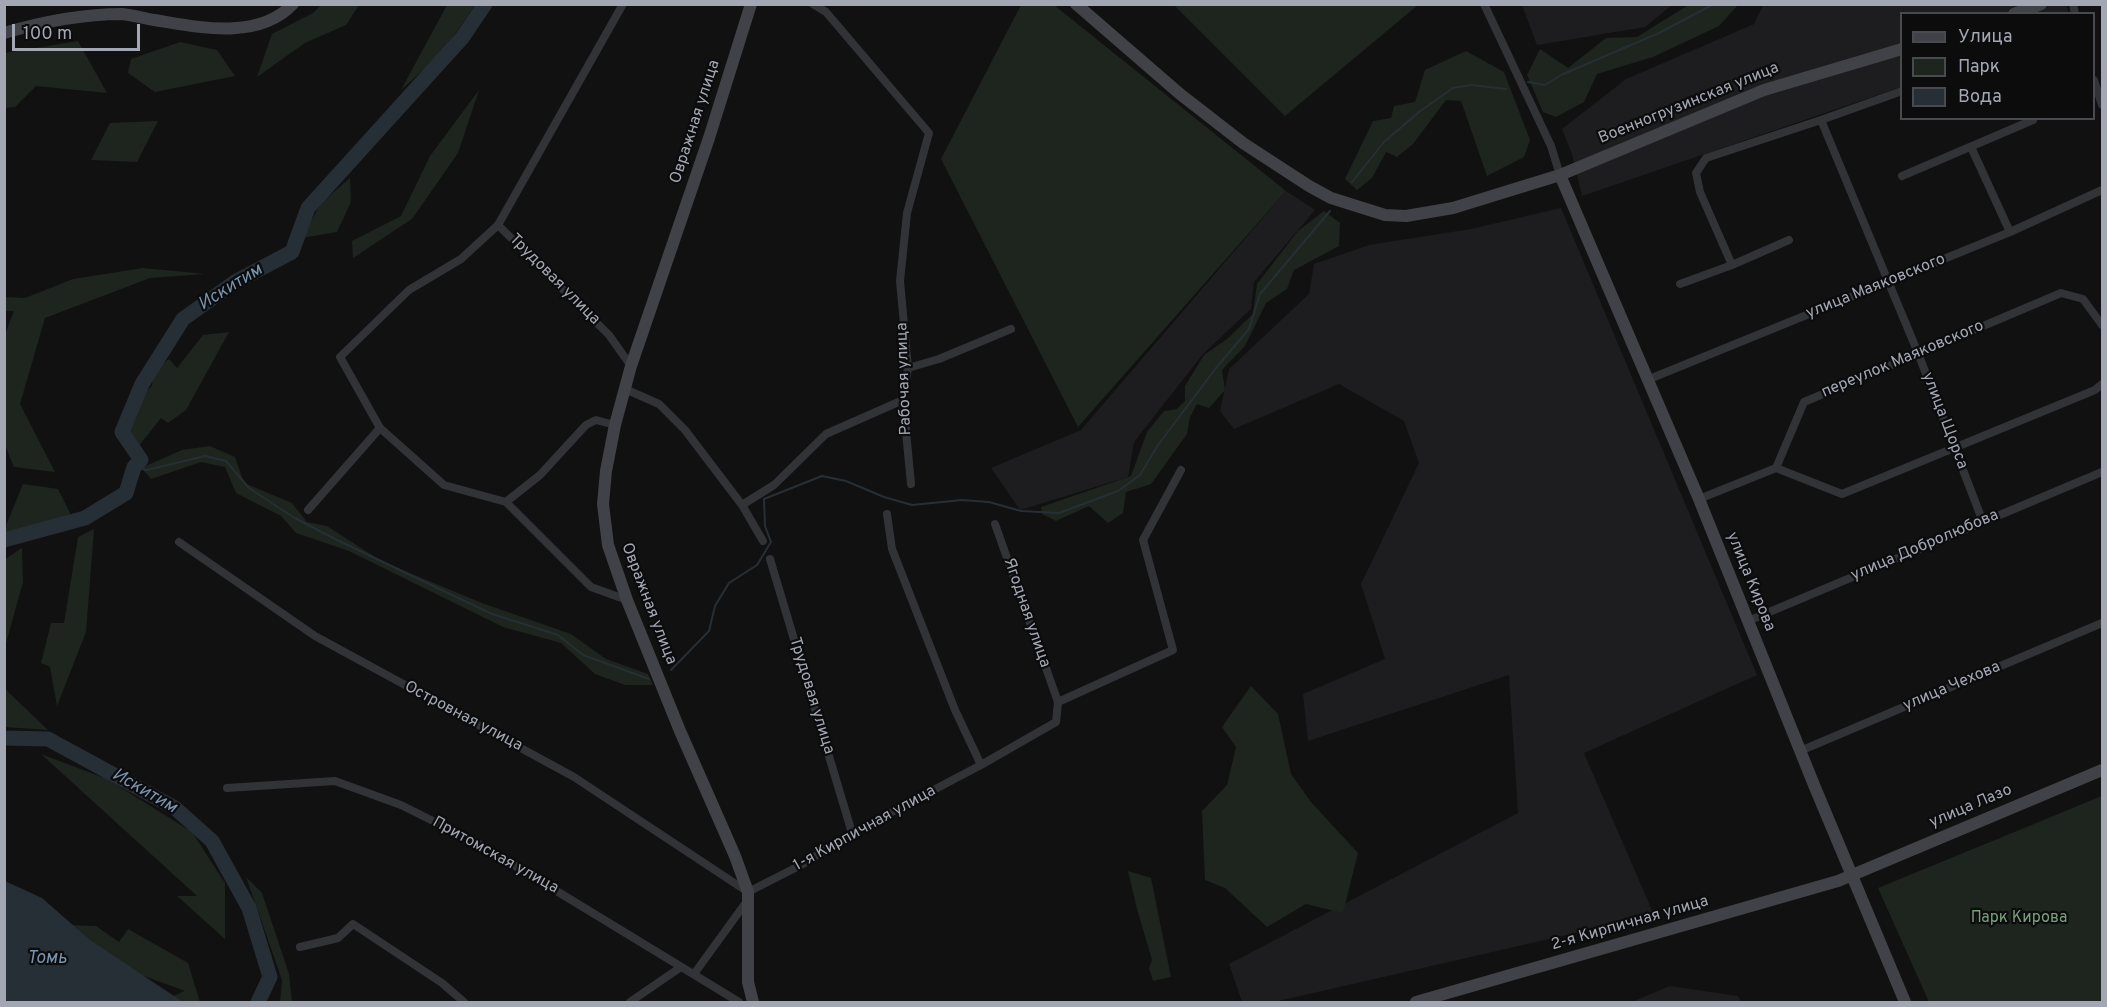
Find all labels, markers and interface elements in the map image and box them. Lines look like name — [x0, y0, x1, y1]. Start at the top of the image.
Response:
scale bar — [15, 12, 142, 50]
legend — [1900, 12, 2095, 120]
text: 100 m — [23, 23, 72, 46]
text: Улица — [1958, 26, 2012, 49]
text: Парк — [1958, 56, 2000, 79]
street label: Овражная улица — [667, 58, 725, 186]
street label: Военногрузинская улица — [1596, 59, 1782, 149]
text: Вода — [1958, 86, 2002, 109]
street label: Трудовая улица — [504, 230, 604, 330]
street label: улица Маяковского — [1804, 250, 1948, 324]
water label: Искитим — [195, 260, 267, 316]
street label: переулок Маяковского — [1819, 317, 1987, 403]
street label: Рабочая улица — [893, 322, 917, 436]
street label: улица Щорса — [1917, 370, 1971, 472]
street label: улица Добролюбова — [1848, 506, 2002, 586]
street label: улица Кирова — [1721, 530, 1779, 634]
street label: Овражная улица — [616, 540, 680, 668]
street label: Ягодная улица — [998, 556, 1054, 670]
street label: Трудовая улица — [784, 635, 838, 757]
street label: улица Чехова — [1900, 658, 2004, 716]
street label: Островная улица — [401, 678, 525, 756]
water label: Искитим — [108, 765, 180, 819]
street label: улица Лазо — [1927, 781, 2015, 833]
street label: 1-я Кирпичная улица — [791, 782, 939, 876]
street label: Притомская улица — [429, 813, 561, 899]
street label: 2-я Кирпичная улица — [1549, 892, 1711, 956]
park label: Парк Кирова — [1971, 909, 2067, 929]
water label: Томь — [27, 948, 67, 970]

